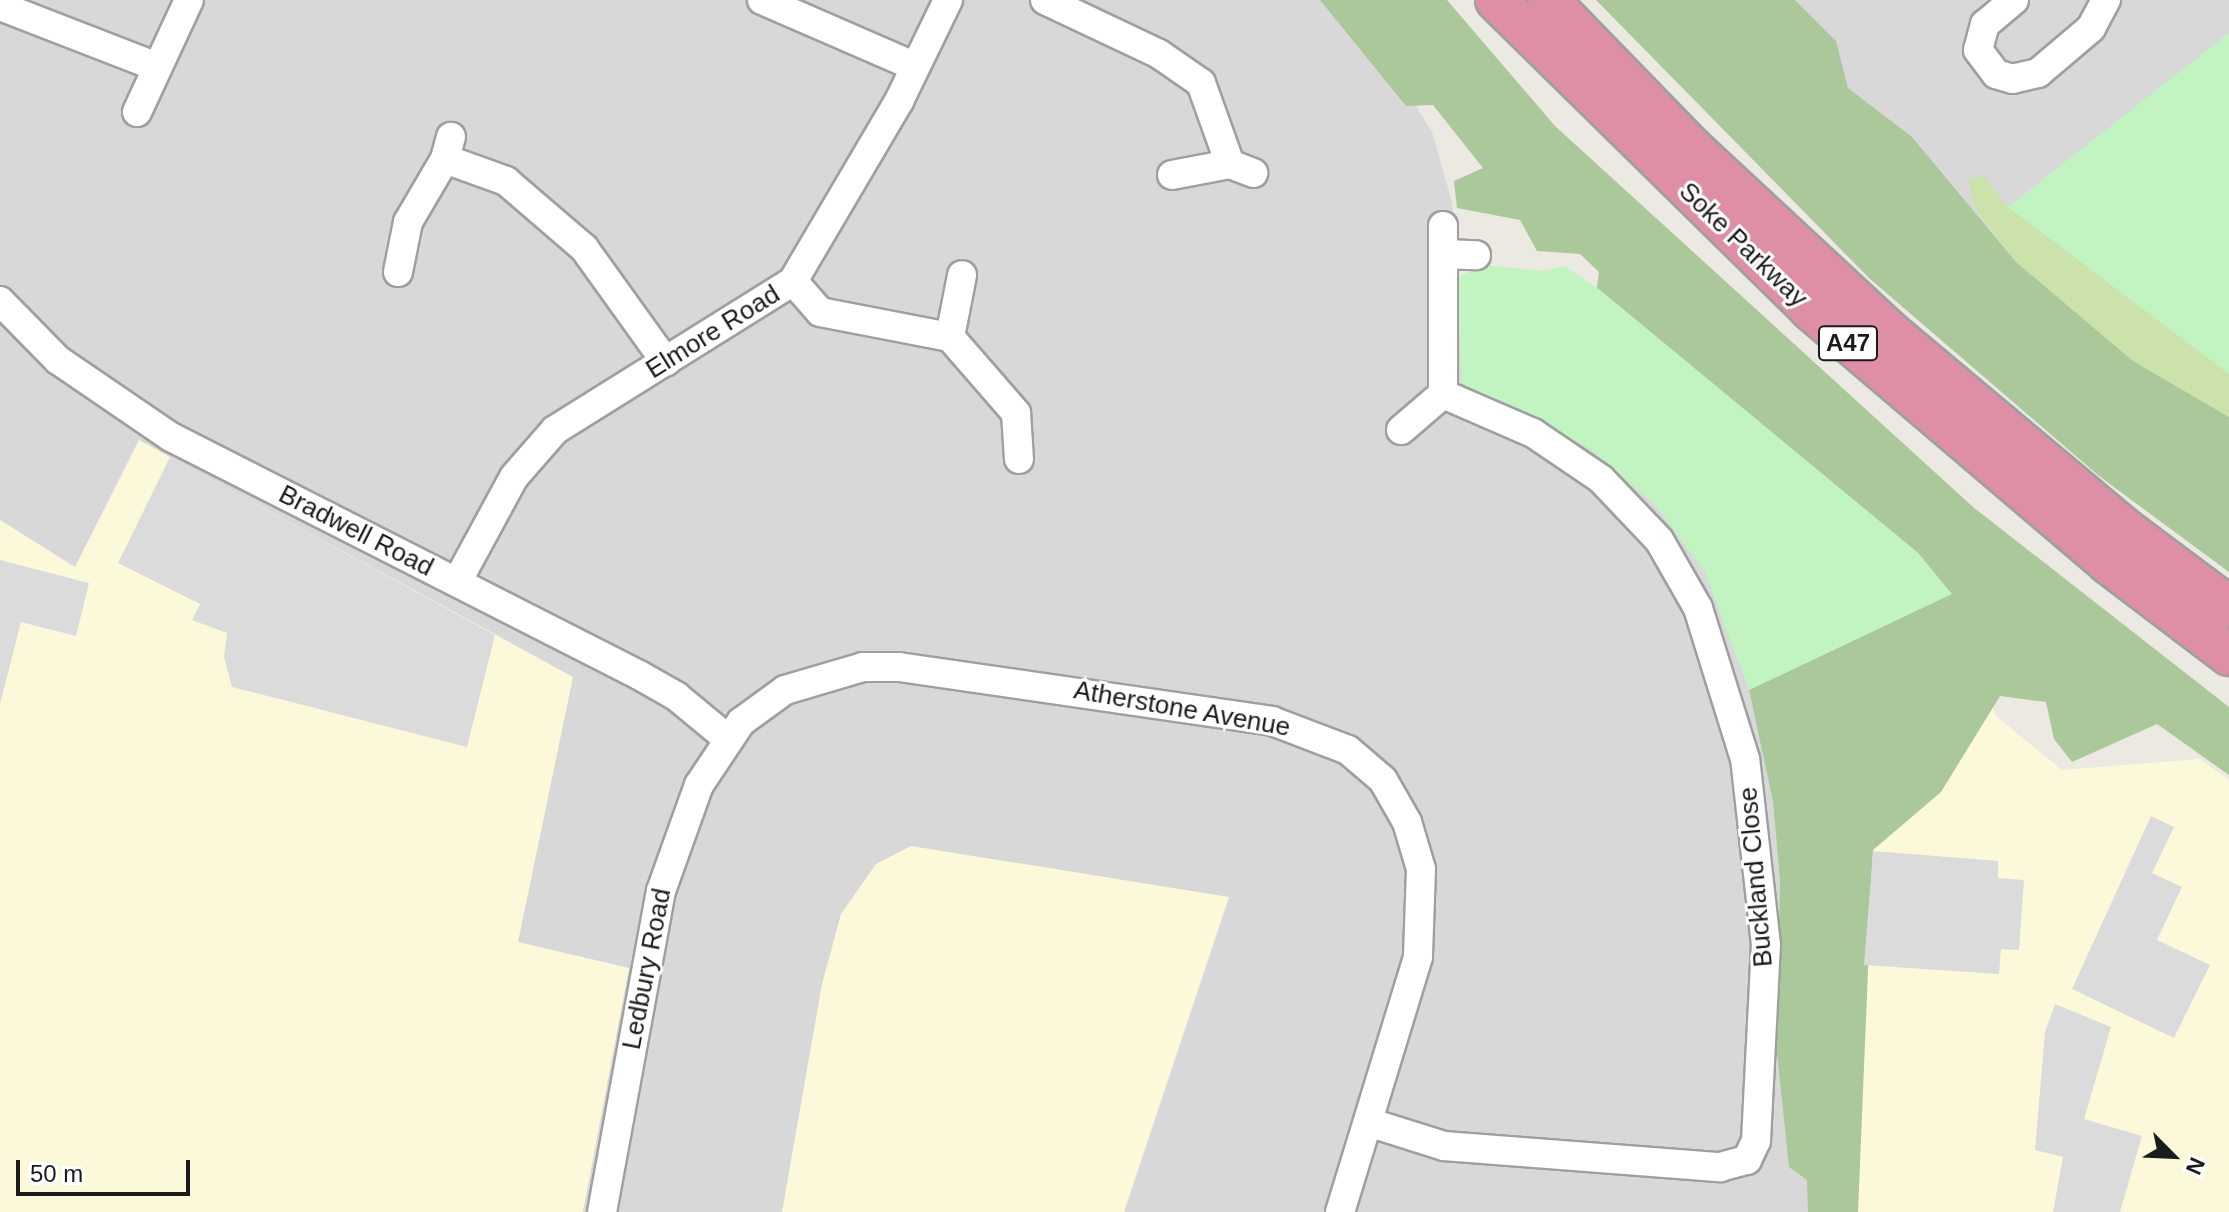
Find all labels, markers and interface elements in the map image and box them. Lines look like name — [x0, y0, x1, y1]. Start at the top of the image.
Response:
street label: Soke Parkway — [1672, 176, 1814, 314]
street label: Elmore Road — [640, 279, 786, 385]
road number: A47 — [1816, 323, 1880, 363]
street label: Bradwell Road — [274, 479, 438, 583]
street label: Atherstone Avenue — [1071, 674, 1293, 744]
street label: Buckland Close — [1733, 786, 1779, 968]
street label: Ledbury Road — [616, 886, 678, 1052]
north arrow — [2133, 1116, 2213, 1196]
scale bar — [20, 1144, 194, 1194]
text: N — [2181, 1154, 2210, 1178]
text: 50 m — [30, 1160, 83, 1187]

